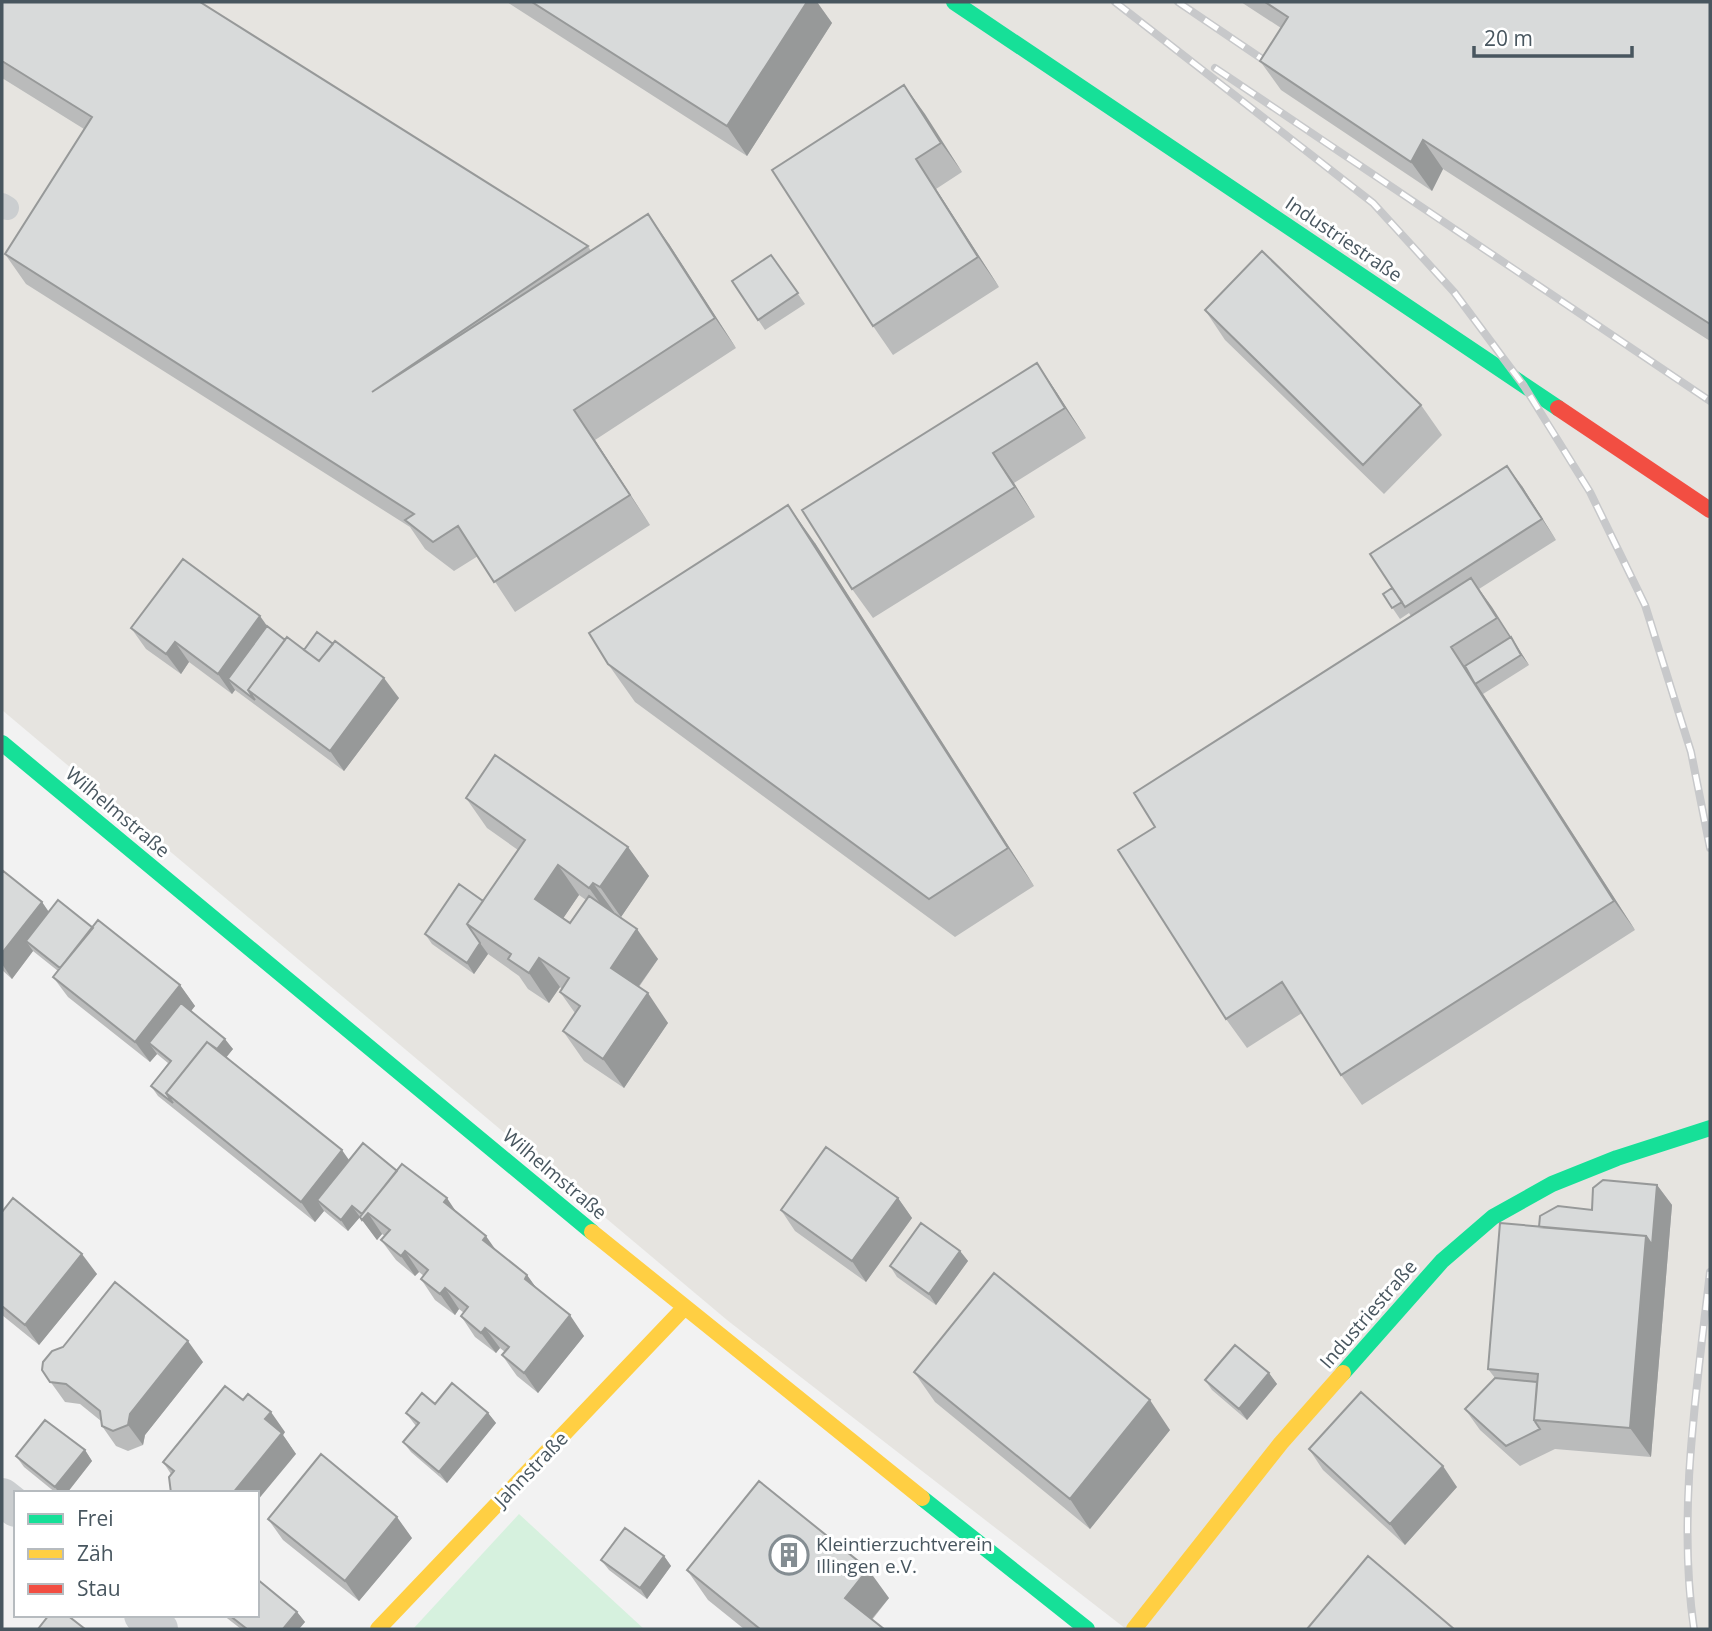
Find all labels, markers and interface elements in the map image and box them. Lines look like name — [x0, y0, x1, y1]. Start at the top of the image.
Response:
scale bar — [1474, 14, 1632, 58]
text: 20 m — [1484, 24, 1533, 52]
street label: Industriestraße — [1280, 190, 1408, 288]
street label: Wilhelmstraße — [60, 761, 176, 863]
street label: Wilhelmstraße — [497, 1123, 613, 1225]
street label: Industriestraße — [1314, 1254, 1422, 1374]
street label: Jahnstraße — [487, 1426, 574, 1514]
legend — [14, 1491, 259, 1617]
text: Frei — [77, 1504, 114, 1532]
place label: Kleintierzuchtverein Illingen e.V. — [816, 1531, 993, 1579]
building icon: Kleintierzuchtverein Illingen e.V. — [768, 1534, 810, 1576]
text: Zäh — [77, 1539, 114, 1567]
text: Stau — [77, 1574, 121, 1602]

